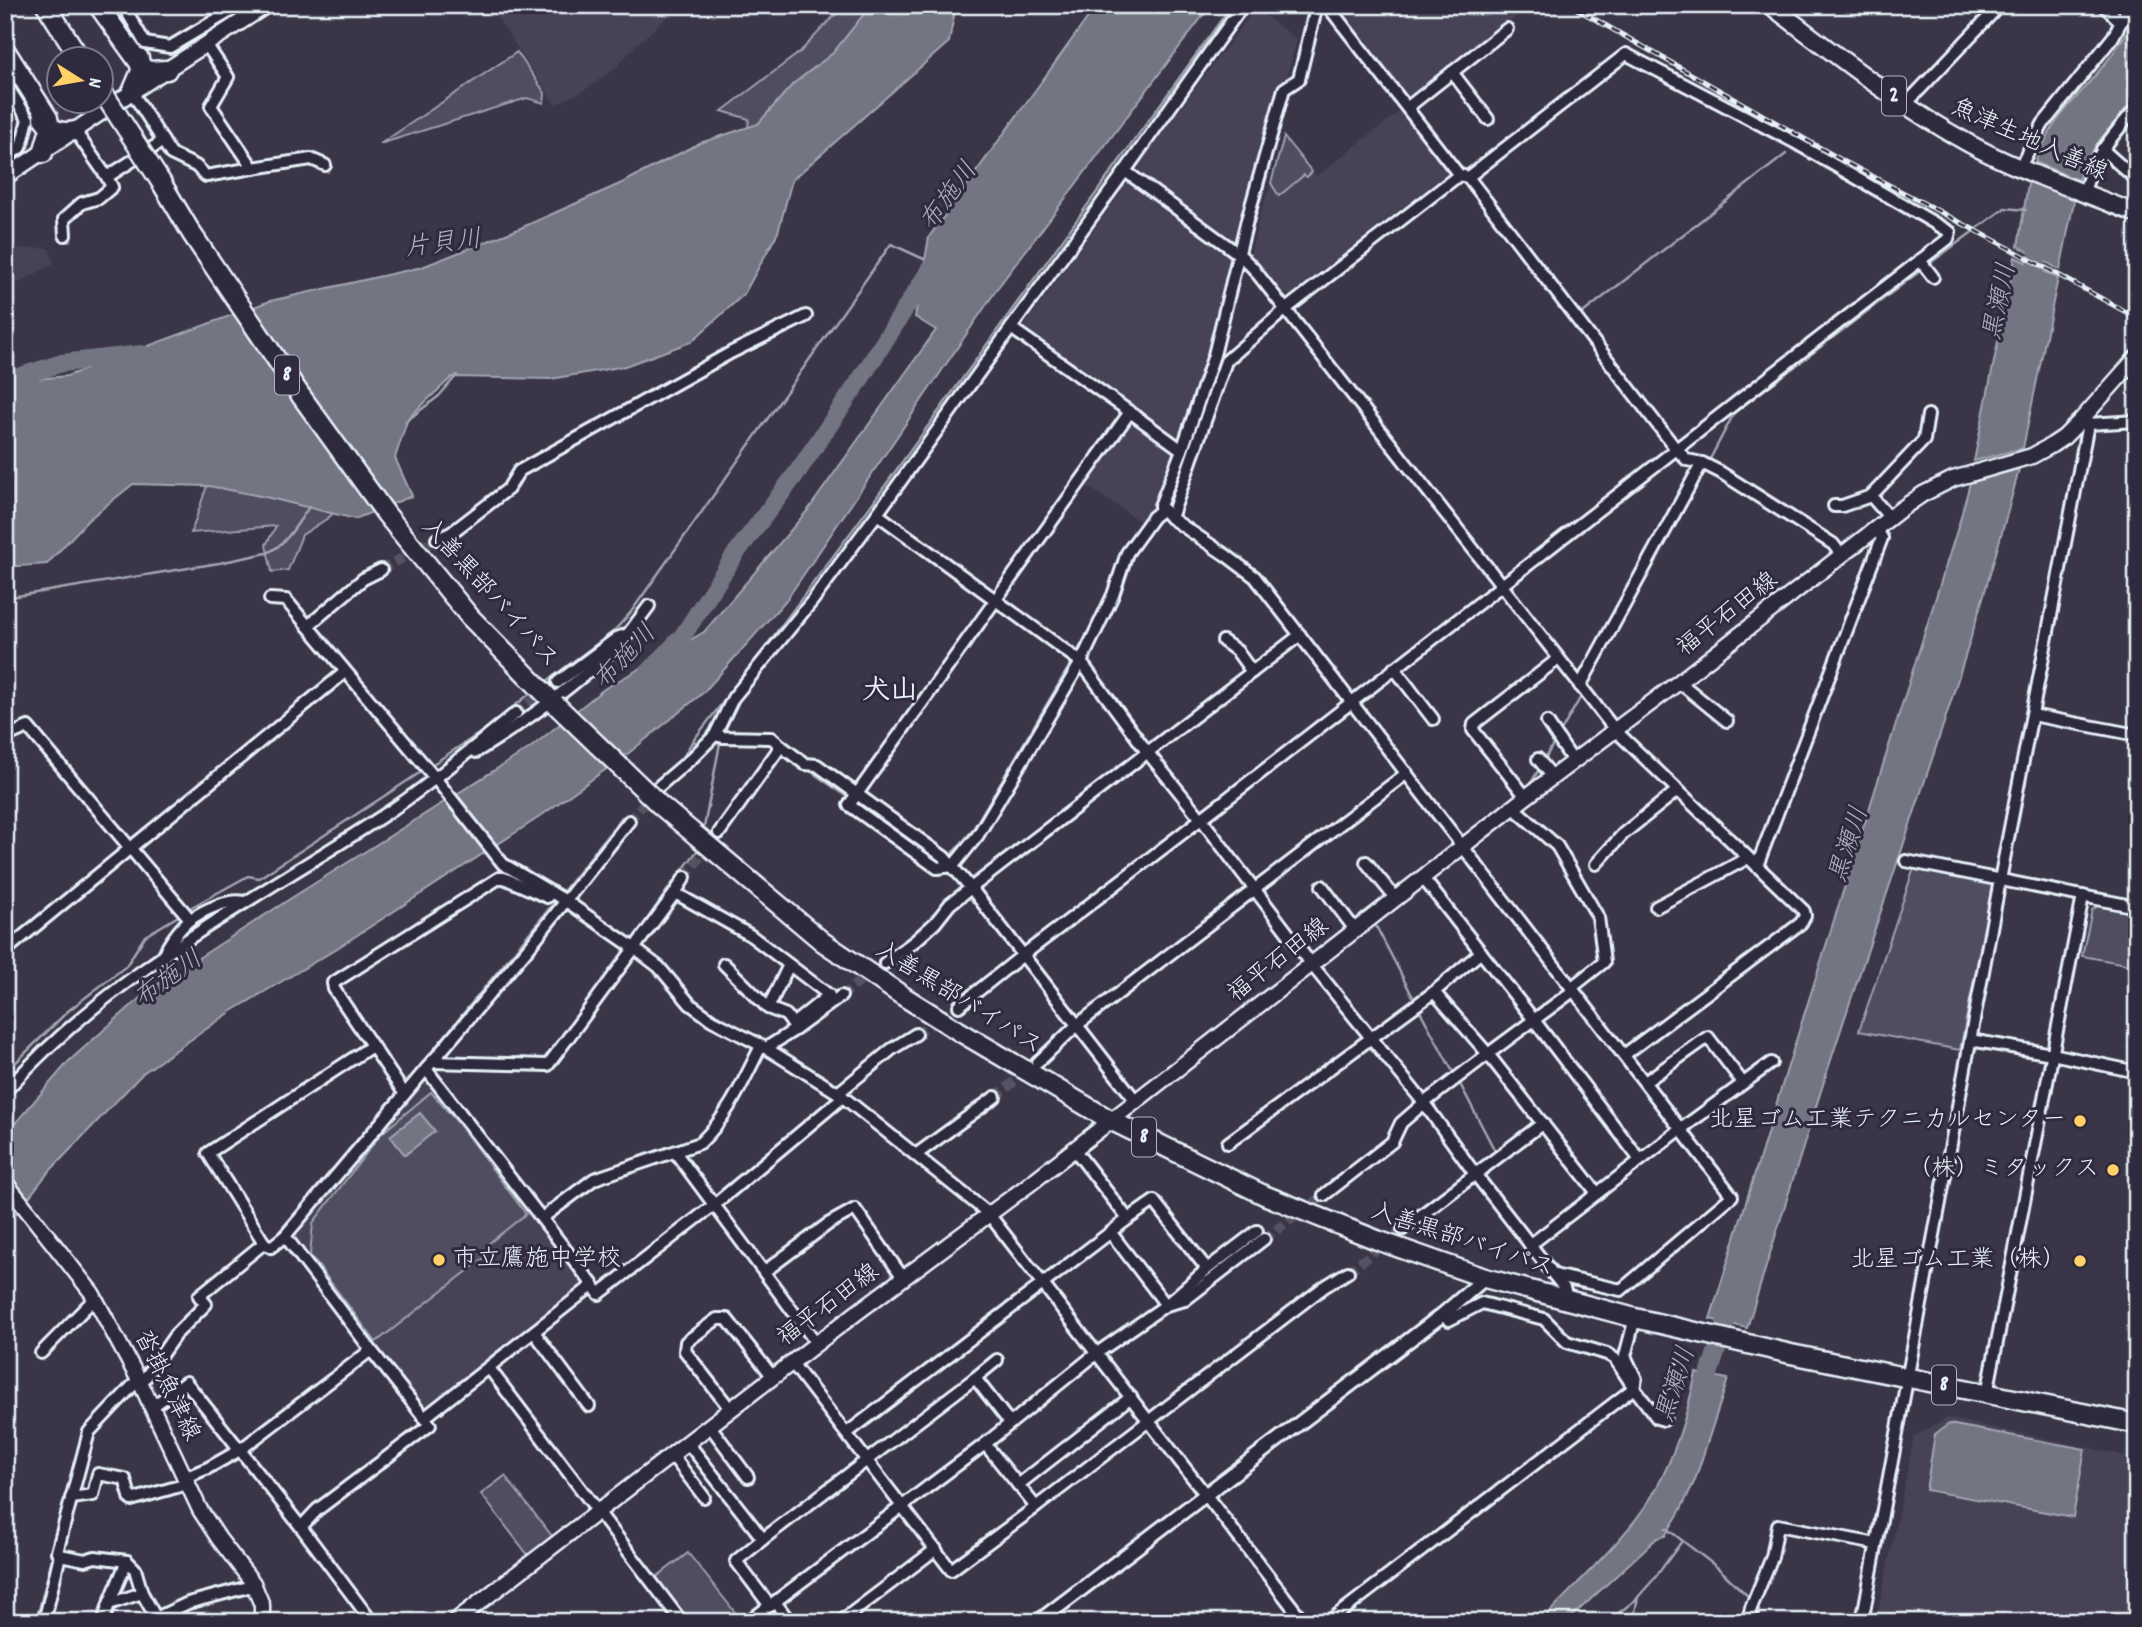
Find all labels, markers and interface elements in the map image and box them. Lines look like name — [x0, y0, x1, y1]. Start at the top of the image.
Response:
north arrow — [46, 46, 116, 116]
text: N — [79, 75, 107, 90]
road number: 2 — [1882, 76, 1906, 116]
street label: 魚津生地入善線 — [1945, 91, 2113, 191]
water label: 布施川 — [912, 155, 988, 239]
water label: 片貝川 — [402, 222, 484, 268]
water label: 黒瀬川 — [1975, 260, 2027, 344]
road number: 8 — [275, 356, 299, 394]
street label: 入善黒部バイパス — [412, 511, 566, 677]
street label: 福平石田線 — [1670, 565, 1786, 665]
water label: 布施川 — [586, 617, 666, 699]
district label: 犬山 — [862, 673, 918, 713]
water label: 黒瀬川 — [1820, 802, 1880, 888]
street label: 福平石田線 — [1221, 911, 1337, 1011]
street label: 入善黒部バイパス — [868, 934, 1048, 1064]
water label: 布施川 — [127, 942, 211, 1018]
place label: 北星ゴム工業テクニカルセンター — [1709, 1104, 2066, 1138]
marker: 北星ゴム工業テクニカルセンター — [2072, 1113, 2088, 1129]
road number: 8 — [1132, 1118, 1156, 1156]
place label: （株）ミタックス — [1907, 1153, 2099, 1187]
marker: （株）ミタックス — [2105, 1162, 2121, 1178]
street label: 入善黒部バイパス — [1366, 1195, 1558, 1287]
place label: 市立鷹施中学校 — [453, 1243, 621, 1277]
place label: 北星ゴム工業（株） — [1850, 1244, 2066, 1278]
marker: 市立鷹施中学校 — [431, 1252, 447, 1268]
marker: 北星ゴム工業（株） — [2072, 1253, 2088, 1269]
street label: 福平石田線 — [771, 1256, 887, 1356]
street label: 沓掛魚津線 — [124, 1325, 208, 1447]
water label: 黒瀬川 — [1647, 1342, 1707, 1428]
road number: 8 — [1932, 1366, 1956, 1404]

